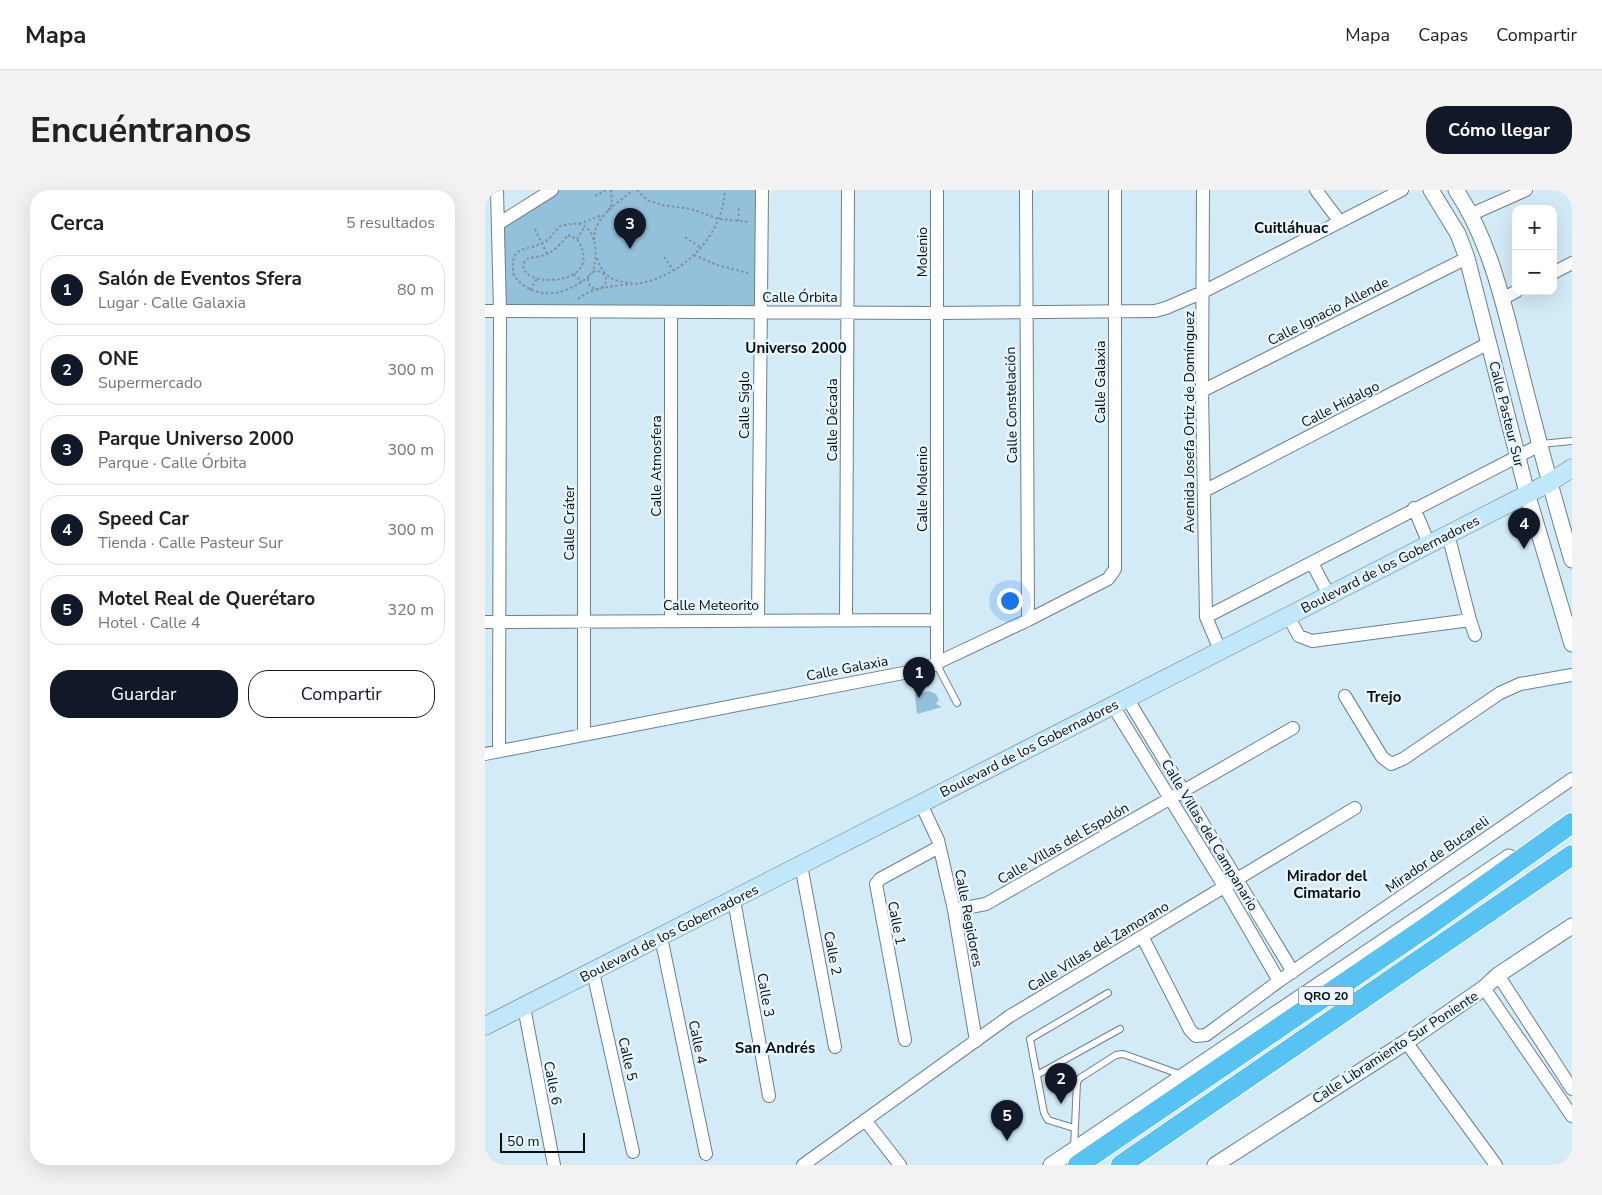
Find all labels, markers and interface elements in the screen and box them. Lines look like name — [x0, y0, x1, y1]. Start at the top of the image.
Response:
text: Mapa — [25, 19, 87, 51]
text: Mapa — [1345, 23, 1390, 47]
text: Capas — [1418, 23, 1468, 47]
text: Compartir — [1496, 23, 1577, 47]
button: Cómo llegar — [1426, 106, 1572, 154]
text: Encuéntranos — [30, 107, 251, 154]
map controls — [1512, 205, 1557, 295]
button: + — [1512, 205, 1557, 250]
pin: 3 — [614, 208, 646, 249]
text: Cerca — [50, 209, 104, 237]
text: 5 resultados — [346, 212, 435, 234]
district label: Cuitláhuac — [1254, 218, 1328, 238]
street label: Molenio — [913, 227, 932, 277]
button: − — [1512, 250, 1557, 295]
text: Salón de Eventos Sfera — [98, 266, 302, 292]
street label: Calle Ignacio Allende — [1264, 273, 1392, 350]
text: 1 — [62, 279, 72, 301]
text: 80 m — [397, 279, 434, 301]
street label: Calle Órbita — [762, 288, 838, 307]
text: Lugar · Calle Galaxia — [98, 292, 246, 314]
street label: Avenida Josefa Ortiz de Domínguez — [1180, 311, 1199, 533]
district label: Universo 2000 — [745, 338, 847, 358]
street label: Calle Galaxia — [1091, 340, 1110, 424]
text: ONE — [98, 346, 138, 372]
street label: Calle Constelación — [1001, 347, 1022, 463]
text: 2 — [62, 359, 72, 381]
text: 300 m — [387, 359, 434, 381]
street label: Calle Pasteur Sur — [1484, 359, 1529, 469]
street label: Calle Siglo — [735, 371, 754, 439]
text: Supermercado — [98, 372, 202, 394]
street label: Calle Hidalgo — [1298, 376, 1383, 432]
street label: Calle Década — [823, 378, 842, 462]
street label: Calle Atmosfera — [647, 415, 666, 517]
text: Parque Universo 2000 — [98, 426, 294, 452]
text: 3 — [62, 439, 72, 461]
text: 300 m — [387, 439, 434, 461]
street label: Calle Molenio — [913, 446, 932, 532]
text: Parque · Calle Órbita — [98, 452, 247, 474]
street label: Calle Cráter — [560, 486, 579, 560]
text: Speed Car — [98, 506, 189, 532]
pin: 4 — [1508, 508, 1540, 549]
street label: Boulevard de los Gobernadores — [1298, 511, 1483, 618]
text: 4 — [62, 519, 72, 541]
text: 300 m — [387, 519, 434, 541]
text: Tienda · Calle Pasteur Sur — [98, 532, 283, 554]
text: Motel Real de Querétaro — [98, 586, 315, 612]
your location — [997, 588, 1023, 614]
street label: Calle Meteorito — [663, 596, 759, 615]
text: 5 — [62, 599, 72, 621]
text: 320 m — [387, 599, 434, 621]
text: Hotel · Calle 4 — [98, 612, 200, 634]
street label: Calle Galaxia — [805, 651, 890, 686]
pin: 1 — [903, 657, 935, 698]
button: Guardar — [50, 670, 238, 718]
button: Compartir — [248, 670, 435, 718]
district label: Trejo — [1367, 687, 1402, 707]
street label: Boulevard de los Gobernadores — [937, 695, 1122, 802]
street label: Calle Villas del Campanario — [1157, 756, 1263, 915]
street label: Calle Villas del Espolón — [994, 798, 1132, 889]
street label: Mirador de Bucareli — [1382, 812, 1493, 897]
district label: Mirador del Cimatario — [1287, 866, 1367, 903]
street label: Calle Regidores — [950, 868, 987, 969]
street label: Boulevard de los Gobernadores — [577, 880, 762, 987]
street label: Calle Villas del Zamorano — [1024, 897, 1173, 996]
street label: Calle 1 — [883, 900, 910, 947]
street label: Calle 2 — [819, 930, 846, 977]
street label: Calle 3 — [752, 972, 779, 1019]
road number: QRO 20 — [1299, 986, 1353, 1006]
street label: Calle Libramiento Sur Poniente — [1309, 987, 1482, 1108]
street label: Calle 4 — [684, 1018, 711, 1066]
street label: Calle 5 — [613, 1035, 642, 1083]
district label: San Andrés — [735, 1038, 815, 1058]
street label: Calle 6 — [539, 1060, 566, 1107]
pin: 2 — [1045, 1063, 1077, 1104]
pin: 5 — [991, 1100, 1023, 1141]
scale bar — [500, 1130, 585, 1153]
text: 50 m — [507, 1132, 539, 1151]

